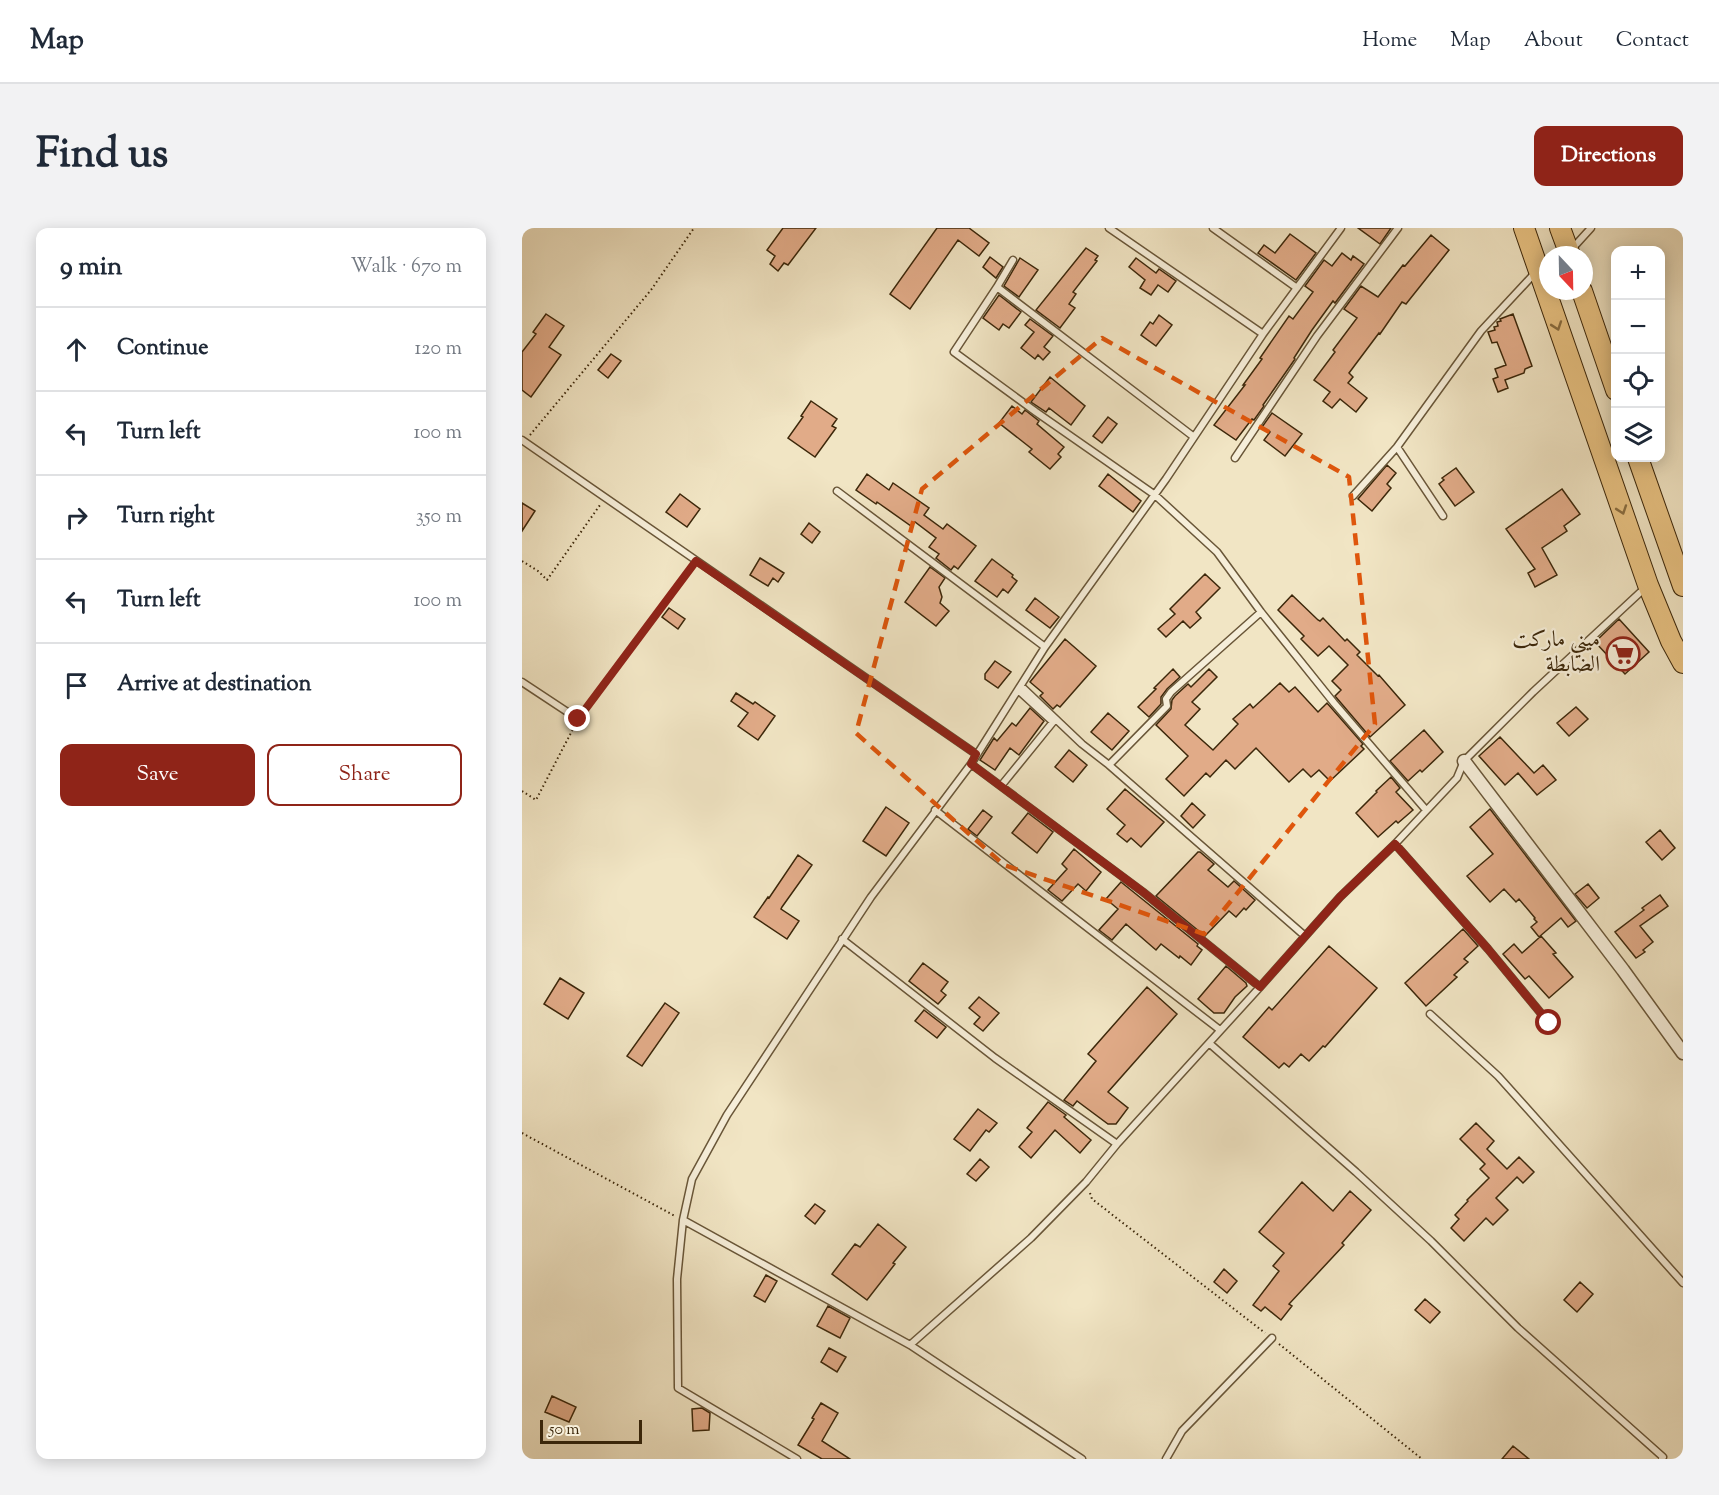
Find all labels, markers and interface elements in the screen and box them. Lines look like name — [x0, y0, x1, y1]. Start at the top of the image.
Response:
text: Map — [30, 21, 84, 61]
text: Home — [1362, 26, 1417, 56]
text: Map — [1450, 26, 1491, 56]
text: About — [1524, 26, 1583, 56]
text: Contact — [1616, 26, 1689, 56]
text: Find us — [36, 126, 168, 186]
button: Directions — [1534, 126, 1683, 186]
north arrow — [1539, 246, 1593, 300]
map controls — [1611, 246, 1665, 462]
button: + — [1611, 246, 1665, 300]
text: 9 min — [60, 249, 122, 286]
text: Walk · 670 m — [351, 253, 462, 282]
button: − — [1611, 300, 1665, 354]
one-way arrow — [1550, 320, 1563, 331]
icon: ahead — [60, 333, 93, 366]
text: Continue — [117, 333, 208, 365]
text: 120 m — [414, 335, 462, 364]
button: locate — [1611, 354, 1665, 408]
button: layers — [1611, 408, 1665, 462]
icon: left — [60, 417, 93, 450]
text: Turn left — [117, 417, 200, 449]
text: 100 m — [413, 419, 462, 448]
icon: right — [60, 501, 93, 534]
text: Turn right — [117, 501, 214, 533]
text: 350 m — [416, 503, 462, 532]
one-way arrow — [1614, 504, 1627, 515]
icon: left — [60, 585, 93, 618]
text: Turn left — [117, 585, 200, 617]
text: 100 m — [413, 587, 462, 616]
place label: ميني ماركت الضابطة — [1512, 625, 1600, 682]
supermarket icon: ميني ماركت الضابطة — [1605, 636, 1641, 672]
icon: arrive — [60, 669, 93, 702]
text: Arrive at destination — [117, 669, 312, 701]
route end — [564, 705, 590, 731]
button: Save — [60, 744, 255, 806]
button: Share — [267, 744, 462, 806]
route start — [1535, 1009, 1561, 1035]
scale bar — [540, 1417, 642, 1444]
text: 50 m — [549, 1419, 580, 1442]

